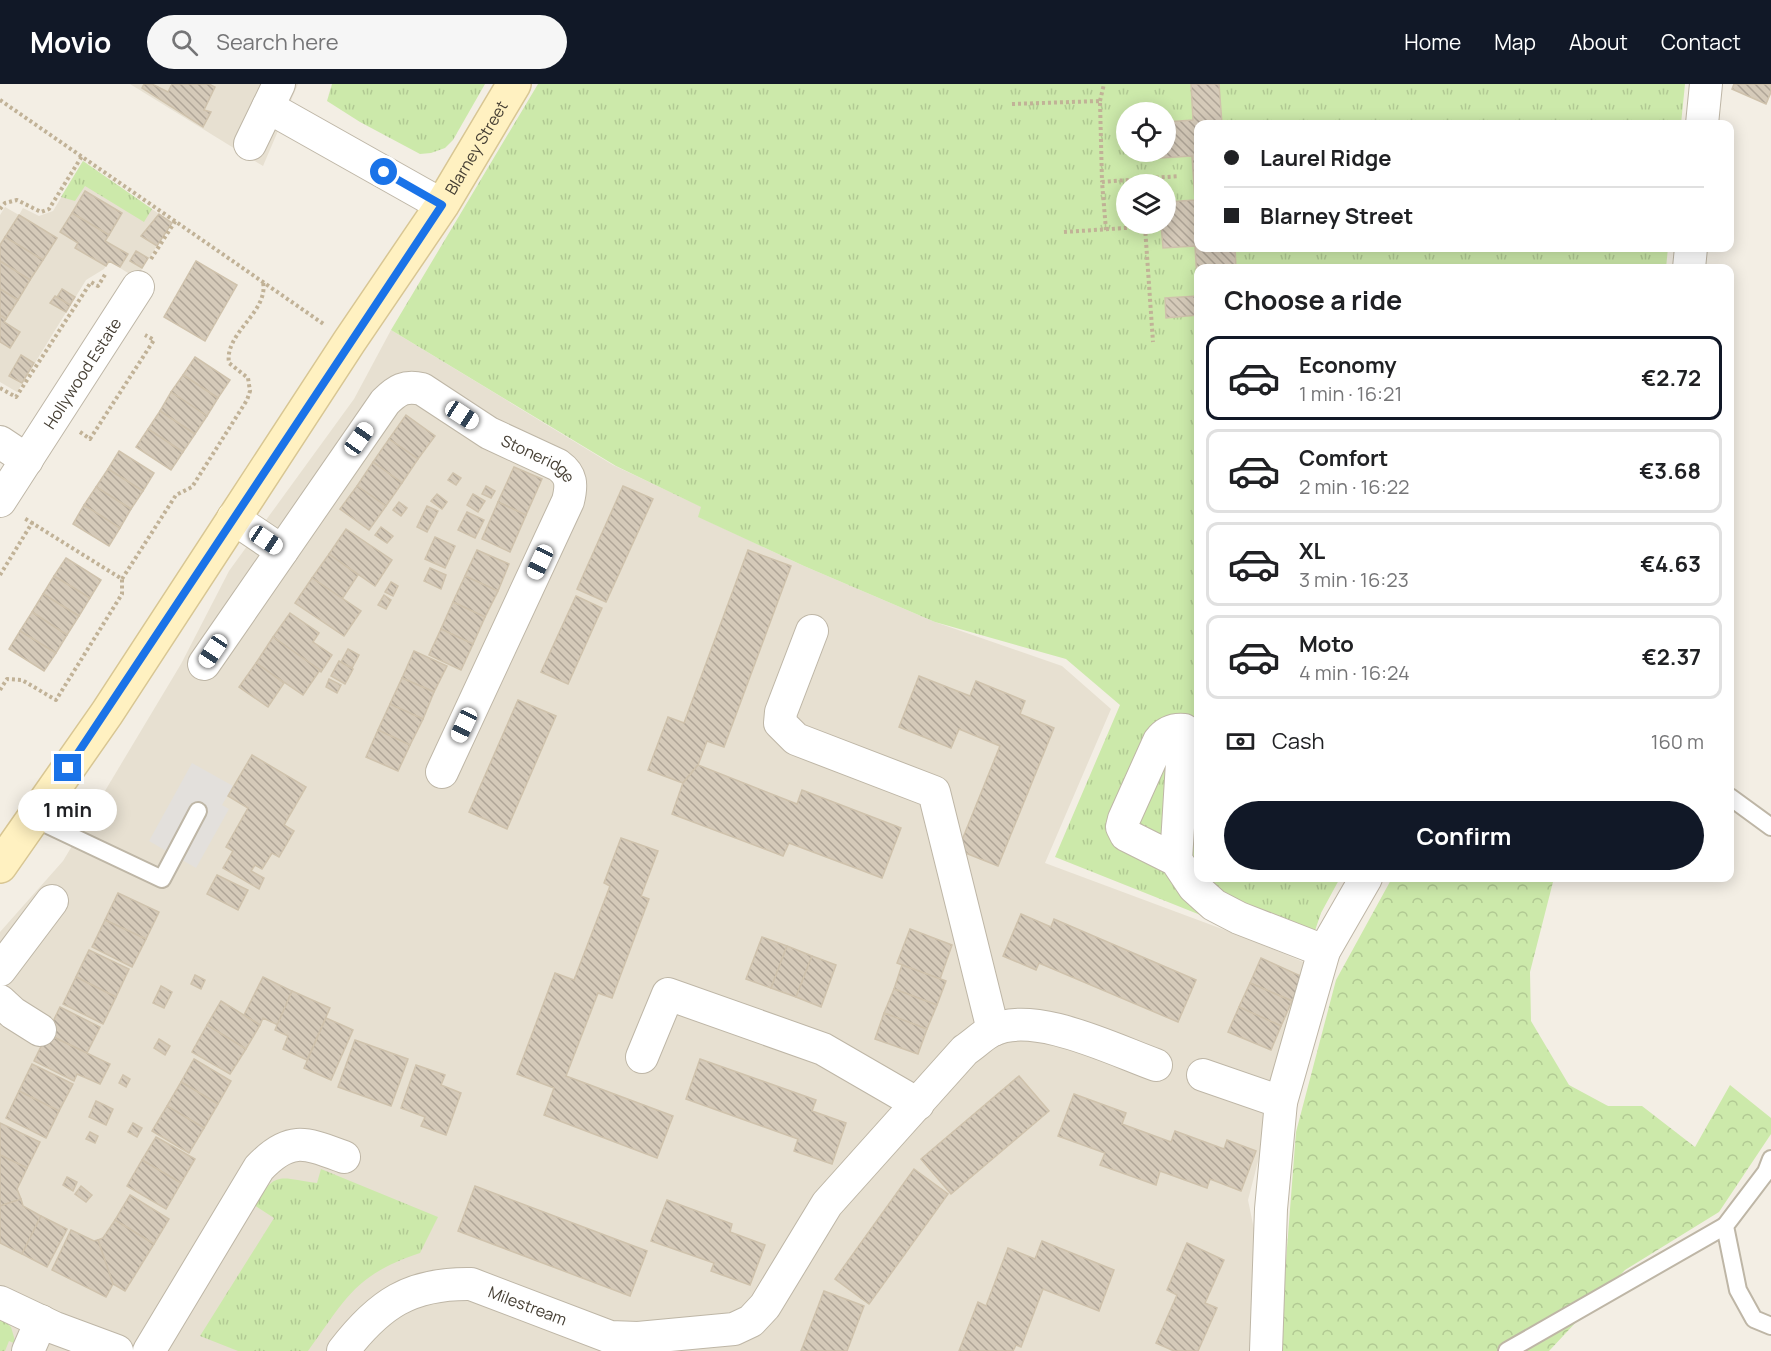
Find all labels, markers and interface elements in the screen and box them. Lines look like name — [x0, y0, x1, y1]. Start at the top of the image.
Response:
search box — [147, 15, 567, 69]
text: Movio — [30, 23, 111, 61]
icon: search — [168, 26, 201, 59]
text: Search here — [216, 27, 339, 57]
text: Home — [1404, 28, 1461, 56]
text: Map — [1494, 28, 1536, 56]
text: About — [1569, 28, 1628, 56]
text: Contact — [1661, 28, 1741, 56]
street label: Blarney Street — [440, 97, 513, 199]
map controls — [1116, 102, 1176, 234]
button: locate — [1116, 102, 1176, 162]
text: Laurel Ridge — [1260, 143, 1392, 173]
route start — [370, 158, 397, 185]
button: layers — [1116, 174, 1176, 234]
text: Blarney Street — [1260, 201, 1413, 231]
text: Choose a ride — [1224, 281, 1402, 318]
street label: Hollywood Estate — [38, 313, 126, 433]
text: Economy — [1299, 350, 1397, 380]
icon: car — [1227, 351, 1281, 405]
text: €2.72 — [1641, 363, 1701, 393]
text: 1 min · 16:21 — [1299, 380, 1402, 407]
car — [442, 398, 482, 432]
car — [341, 419, 377, 459]
street label: Stoneridge — [498, 429, 580, 486]
text: Comfort — [1299, 443, 1388, 473]
icon: car — [1227, 444, 1281, 498]
text: €3.68 — [1639, 456, 1701, 486]
text: 2 min · 16:22 — [1299, 473, 1409, 500]
car — [246, 522, 286, 558]
text: XL — [1299, 536, 1325, 566]
icon: car — [1227, 537, 1281, 591]
car — [524, 542, 556, 582]
text: €4.63 — [1640, 549, 1701, 579]
text: 3 min · 16:23 — [1299, 566, 1409, 593]
text: Moto — [1299, 629, 1354, 659]
icon: car — [1227, 630, 1281, 684]
car — [195, 631, 231, 671]
text: €2.37 — [1642, 642, 1701, 672]
text: 4 min · 16:24 — [1299, 659, 1410, 686]
car — [448, 705, 480, 745]
icon: cash — [1224, 725, 1257, 758]
text: Cash — [1272, 726, 1325, 756]
text: 160 m — [1651, 728, 1704, 755]
route end — [54, 754, 81, 781]
callout: 1 min — [19, 789, 118, 831]
text: 1 min — [43, 796, 92, 823]
button: Confirm — [1224, 801, 1704, 870]
street label: Milestream — [485, 1281, 570, 1331]

